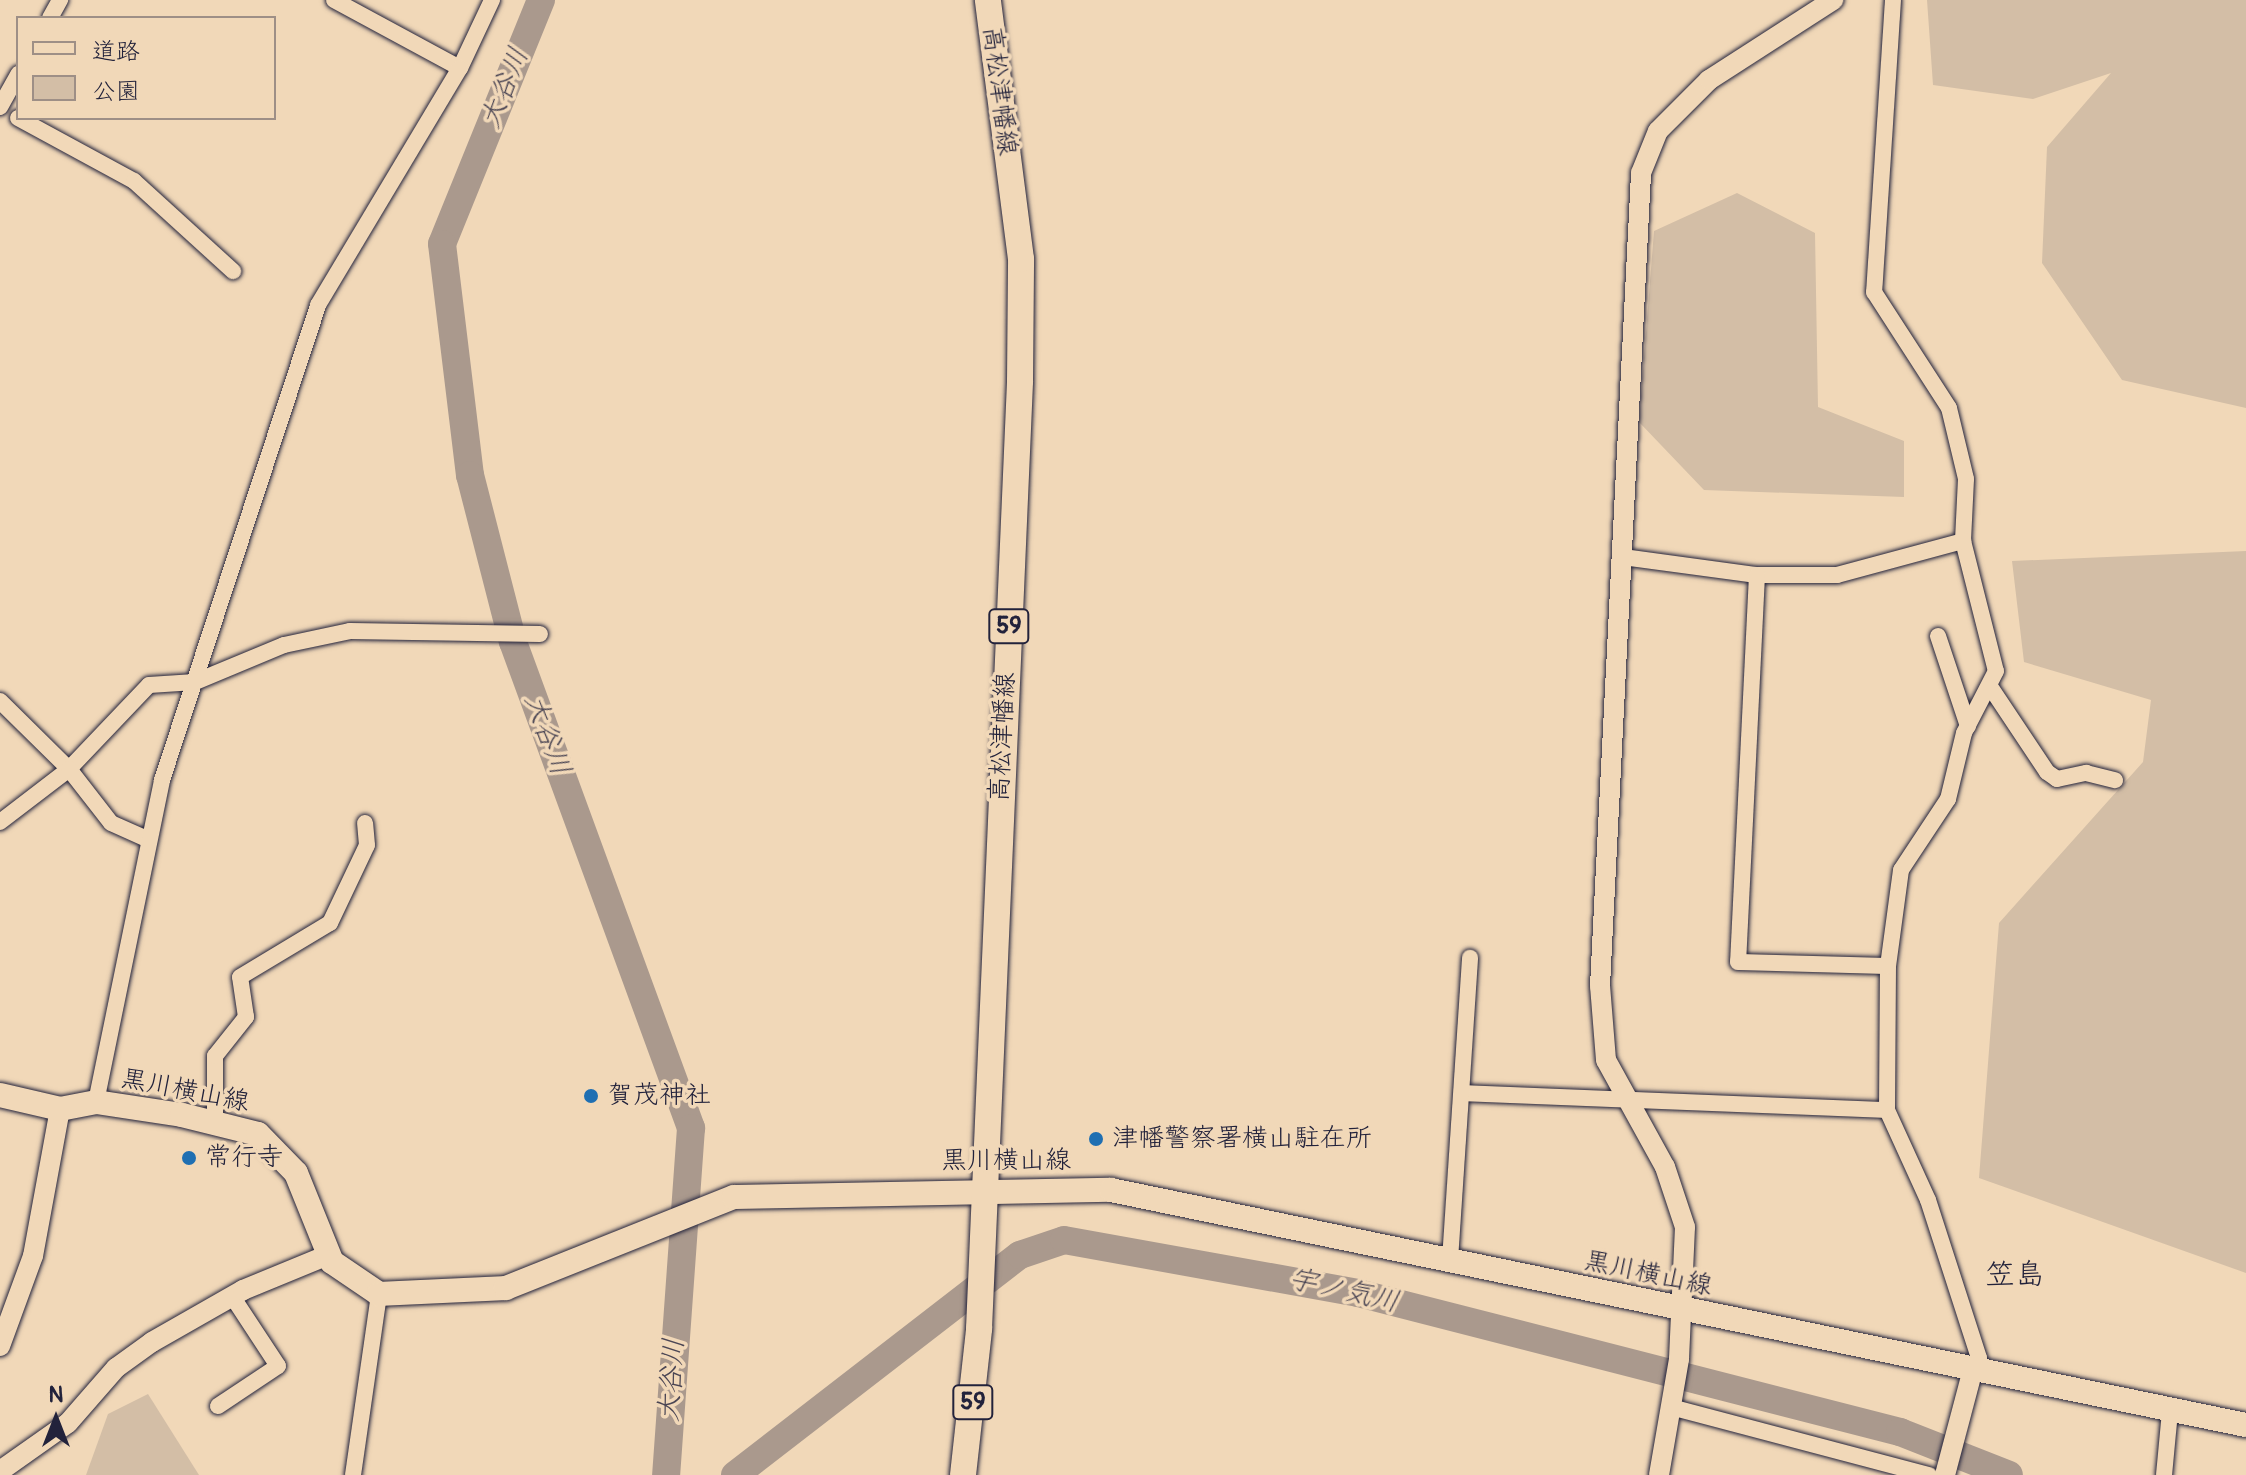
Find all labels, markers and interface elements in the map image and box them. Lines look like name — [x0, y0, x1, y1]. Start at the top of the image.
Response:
legend — [16, 16, 276, 120]
street label: 高松津幡線 — [976, 25, 1022, 157]
text: 道路 — [92, 37, 140, 66]
water label: 大谷川 — [474, 43, 536, 133]
text: 公園 — [92, 77, 140, 106]
road number: 59 — [987, 606, 1031, 646]
street label: 高松津幡線 — [984, 671, 1022, 803]
water label: 大谷川 — [517, 690, 577, 780]
street label: 黒川横山線 — [118, 1063, 252, 1119]
place label: 賀茂神社 — [607, 1080, 711, 1112]
marker: 賀茂神社 — [582, 1087, 600, 1105]
place label: 津幡警察署横山駐在所 — [1112, 1123, 1372, 1155]
marker: 津幡警察署横山駐在所 — [1087, 1130, 1105, 1148]
place label: 常行寺 — [205, 1142, 283, 1174]
street label: 黒川横山線 — [941, 1145, 1071, 1177]
marker: 常行寺 — [180, 1149, 198, 1167]
street label: 黒川横山線 — [1581, 1245, 1715, 1303]
district label: 笠島 — [1985, 1257, 2045, 1293]
water label: 宇ノ気川 — [1286, 1262, 1402, 1320]
water label: 大谷川 — [652, 1337, 692, 1423]
north arrow — [16, 1379, 96, 1459]
text: N — [49, 1381, 63, 1409]
road number: 59 — [951, 1382, 995, 1422]

